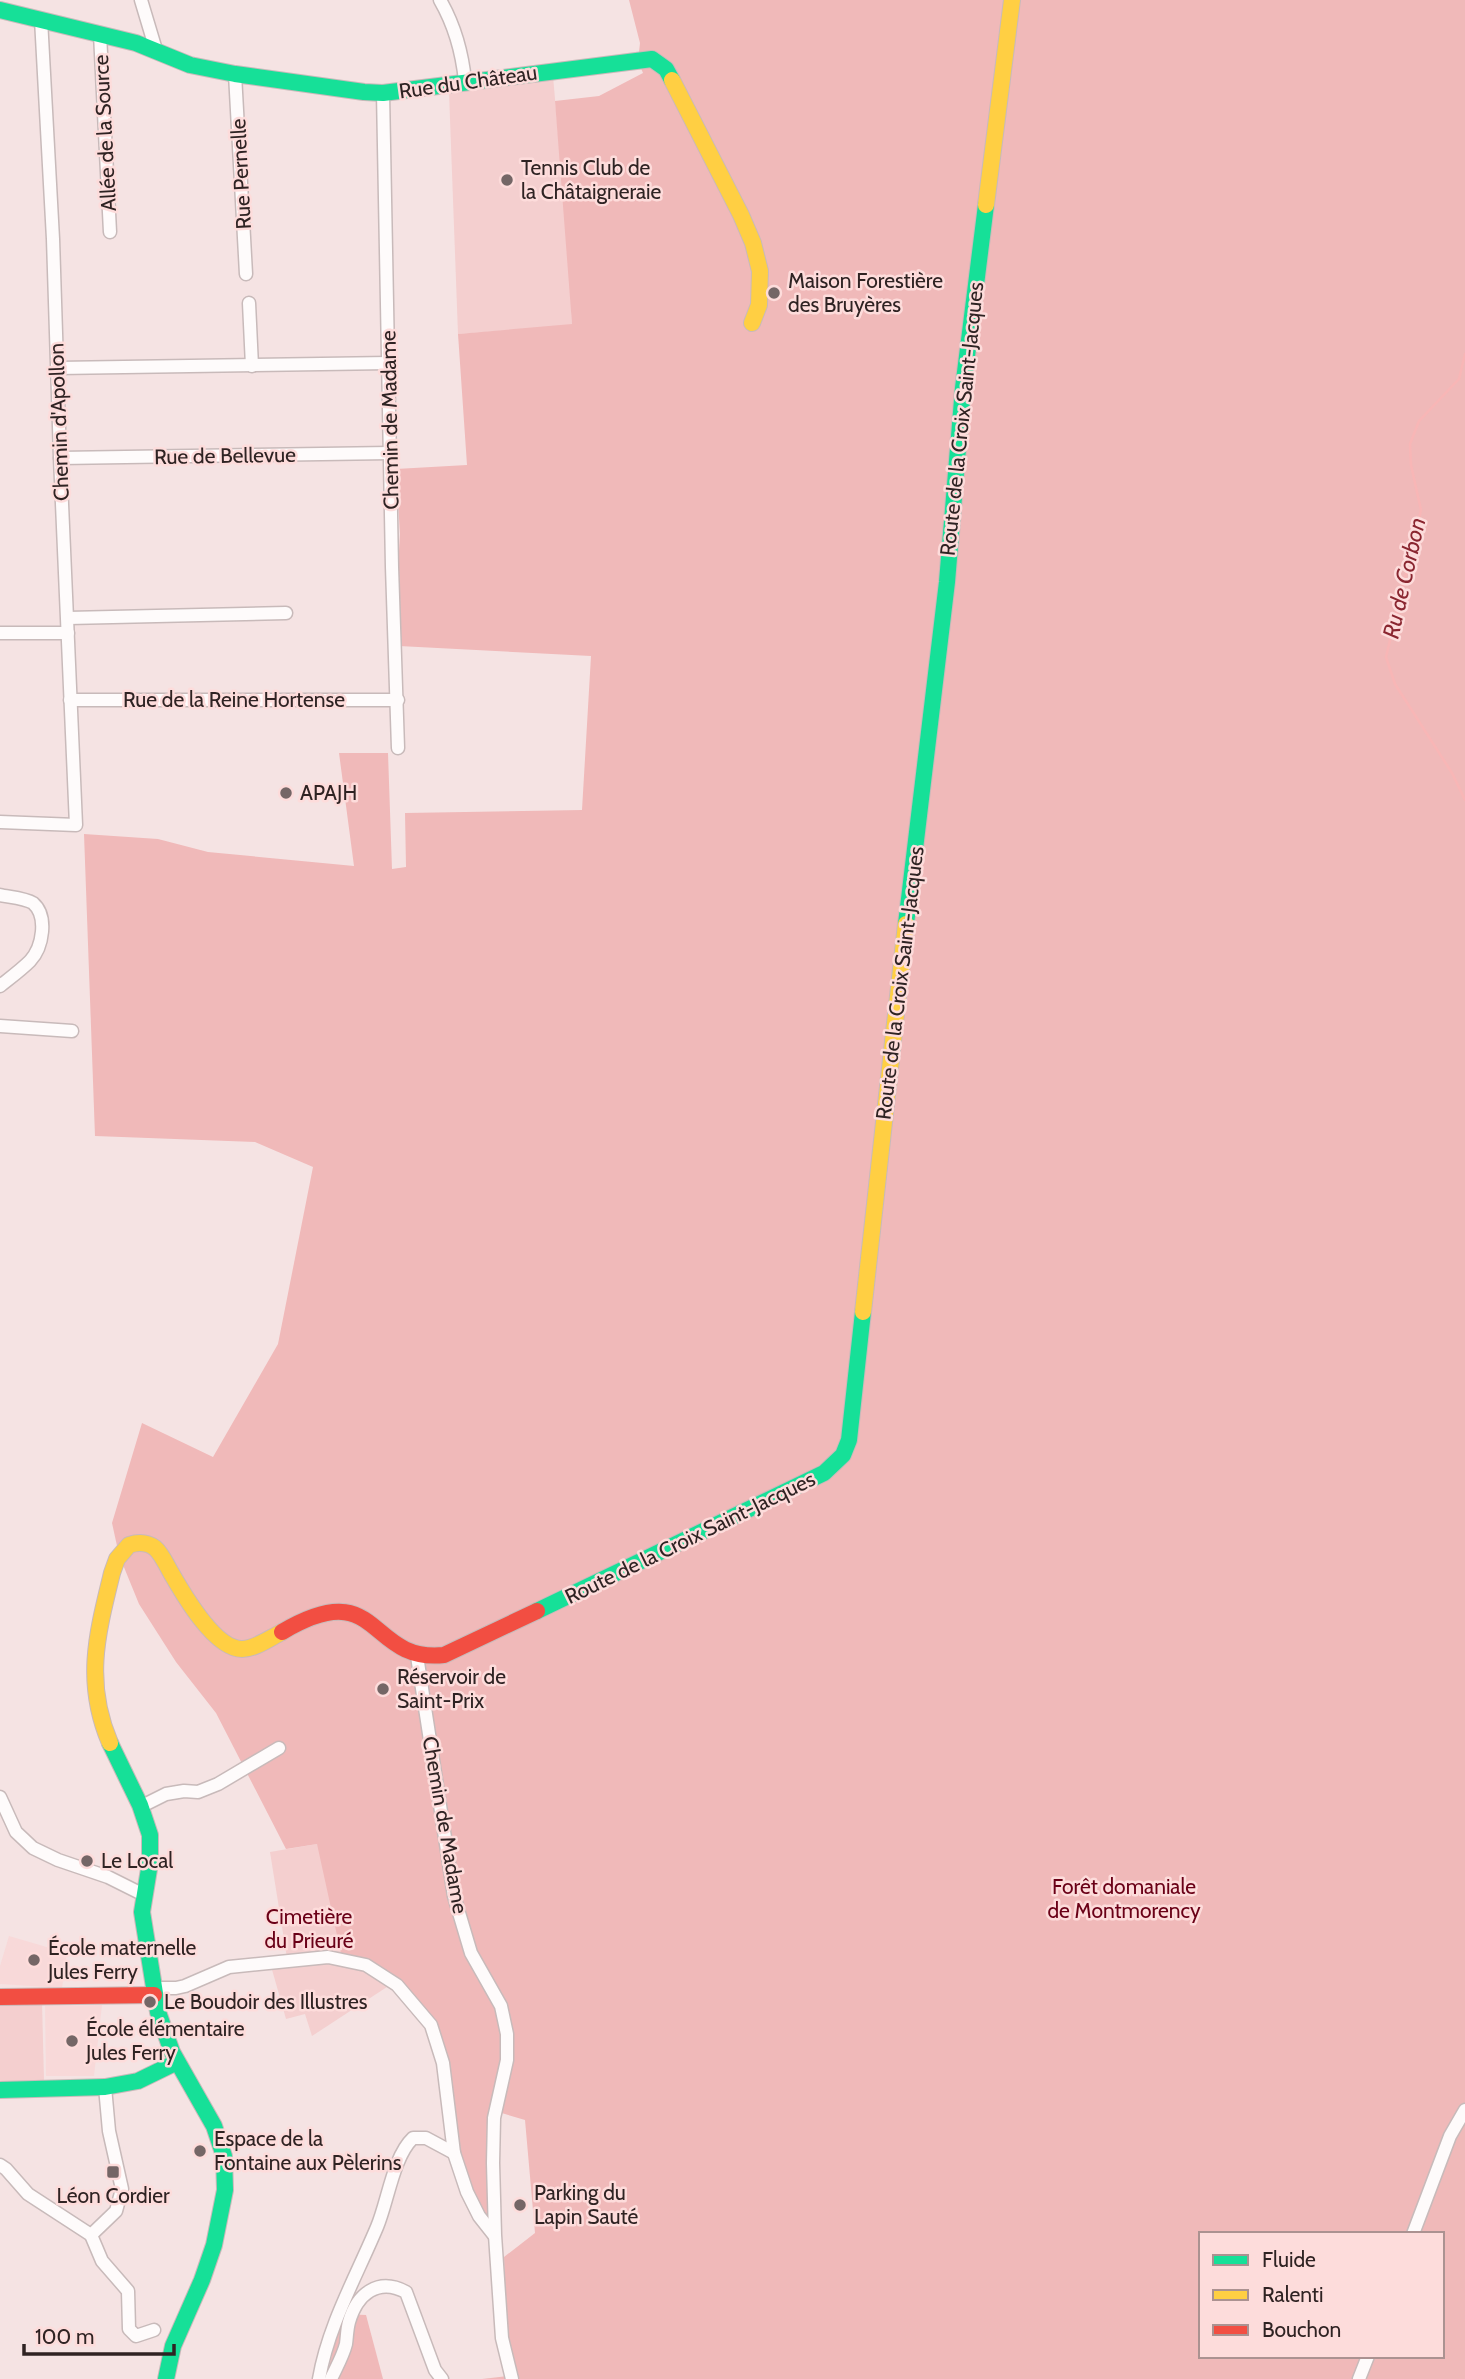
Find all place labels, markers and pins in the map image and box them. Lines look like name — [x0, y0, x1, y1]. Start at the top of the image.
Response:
place label: Tennis Club de la Châtaigneraie — [521, 155, 662, 204]
marker: Tennis Club de la Châtaigneraie — [499, 172, 515, 188]
place label: Maison Forestière des Bruyères — [788, 268, 943, 317]
marker: Maison Forestière des Bruyères — [766, 285, 782, 301]
place label: APAJH — [300, 780, 357, 805]
marker: APAJH — [278, 785, 294, 801]
place label: Réservoir de Saint-Prix — [397, 1664, 506, 1713]
marker: Réservoir de Saint-Prix — [375, 1681, 391, 1697]
place label: Le Local — [101, 1848, 173, 1873]
marker: Le Local — [79, 1853, 95, 1869]
place label: École maternelle Jules Ferry — [47, 1935, 197, 1984]
marker: École maternelle Jules Ferry — [26, 1952, 42, 1968]
place label: Le Boudoir des Illustres — [164, 1989, 368, 2014]
marker: Le Boudoir des Illustres — [142, 1994, 158, 2010]
place label: École élémentaire Jules Ferry — [85, 2016, 245, 2065]
marker: École élémentaire Jules Ferry — [64, 2033, 80, 2049]
place label: Espace de la Fontaine aux Pèlerins — [214, 2126, 402, 2175]
marker: Espace de la Fontaine aux Pèlerins — [192, 2143, 208, 2159]
marker: Léon Cordier — [105, 2164, 121, 2180]
place label: Parking du Lapin Sauté — [534, 2180, 639, 2229]
place label: Léon Cordier — [56, 2183, 170, 2208]
marker: Parking du Lapin Sauté — [512, 2197, 528, 2213]

